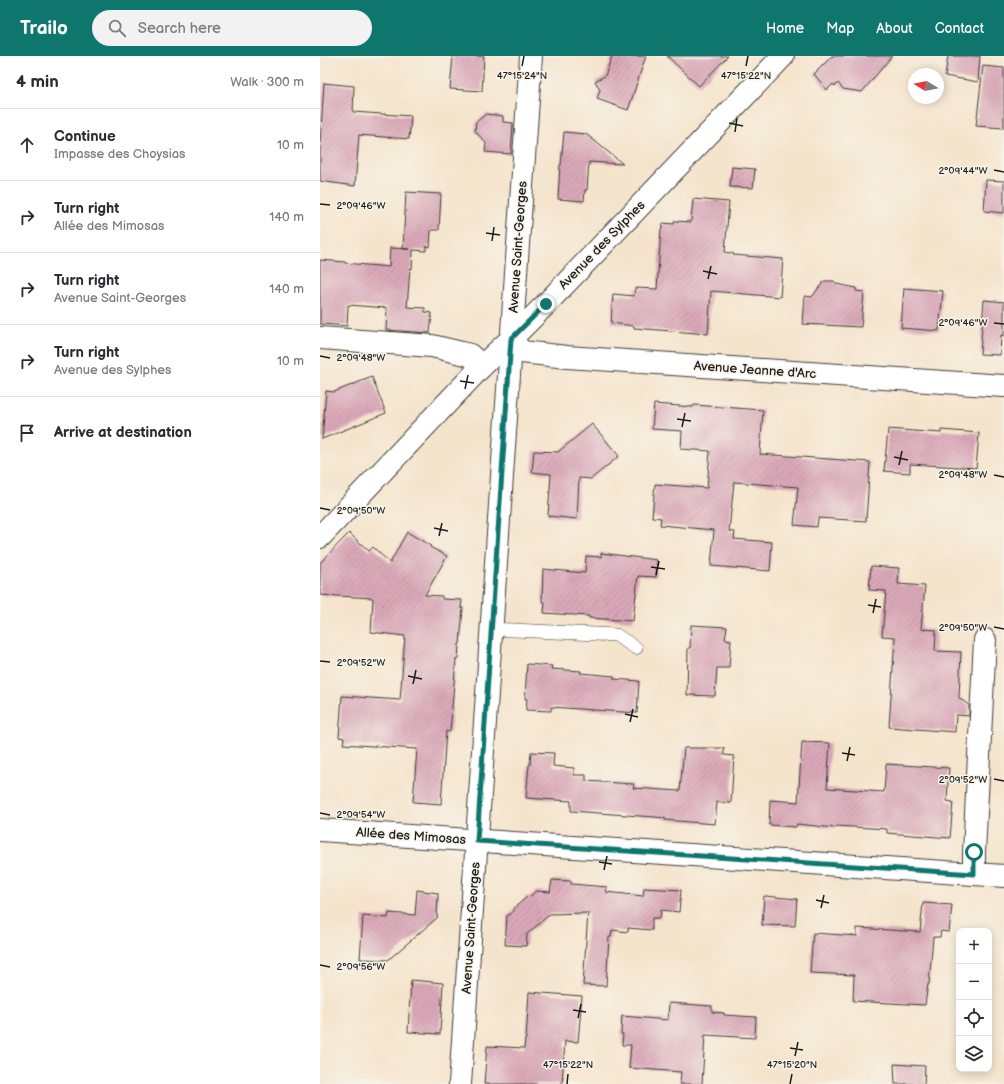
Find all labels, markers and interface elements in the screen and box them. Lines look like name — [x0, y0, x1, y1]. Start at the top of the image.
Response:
search box — [92, 10, 372, 46]
text: Trailo — [20, 17, 68, 40]
icon: search — [106, 17, 128, 39]
text: Search here — [138, 19, 221, 38]
text: Home — [766, 20, 804, 37]
text: Map — [826, 20, 854, 37]
text: About — [876, 20, 913, 37]
text: Contact — [935, 20, 984, 37]
north arrow — [908, 68, 944, 104]
text: 47°15'24"N — [497, 70, 547, 82]
text: 47°15'22"N — [721, 70, 771, 82]
text: 4 min — [16, 72, 59, 92]
text: Walk · 300 m — [230, 74, 304, 90]
text: Continue — [54, 127, 116, 146]
icon: ahead — [16, 134, 38, 156]
text: 10 m — [277, 137, 304, 153]
text: Impasse des Choysias — [54, 146, 186, 162]
text: 2°09'44"W — [938, 165, 988, 177]
street label: Avenue Saint-Georges — [505, 180, 531, 313]
street label: Avenue des Sylphes — [555, 197, 649, 293]
text: Turn right — [54, 199, 119, 218]
text: 2°09'46"W — [336, 200, 386, 212]
icon: right — [16, 206, 38, 228]
text: 140 m — [269, 209, 304, 225]
text: Allée des Mimosas — [54, 218, 164, 234]
text: Turn right — [54, 271, 119, 290]
icon: right — [16, 278, 38, 300]
text: 140 m — [269, 281, 304, 297]
text: Avenue Saint-Georges — [54, 290, 186, 306]
route end — [537, 295, 555, 313]
text: 2°09'46"W — [938, 317, 988, 329]
text: Turn right — [54, 343, 119, 362]
icon: right — [16, 350, 38, 372]
text: 2°09'48"W — [337, 352, 385, 364]
text: 10 m — [277, 353, 304, 369]
street label: Avenue Jeanne d'Arc — [693, 358, 817, 382]
text: Avenue des Sylphes — [54, 362, 172, 378]
icon: arrive — [16, 422, 38, 444]
text: Arrive at destination — [54, 423, 192, 442]
text: 2°09'48"W — [939, 469, 987, 481]
text: 2°09'50"W — [337, 505, 385, 517]
text: 2°09'50"W — [939, 622, 987, 634]
text: 2°09'52"W — [337, 657, 385, 669]
text: 2°09'52"W — [939, 774, 987, 786]
text: 2°09'54"W — [337, 809, 385, 821]
street label: Allée des Mimosas — [355, 824, 467, 848]
route start — [965, 843, 983, 861]
street label: Avenue Saint-Georges — [458, 861, 484, 994]
map controls — [956, 928, 992, 1072]
button: + — [956, 928, 992, 964]
text: 2°09'56"W — [337, 961, 385, 973]
button: − — [956, 964, 992, 1000]
button: locate — [956, 1000, 992, 1036]
button: layers — [956, 1036, 992, 1072]
text: 47°15'22"N — [543, 1059, 593, 1071]
text: 47°15'20"N — [767, 1059, 817, 1071]

